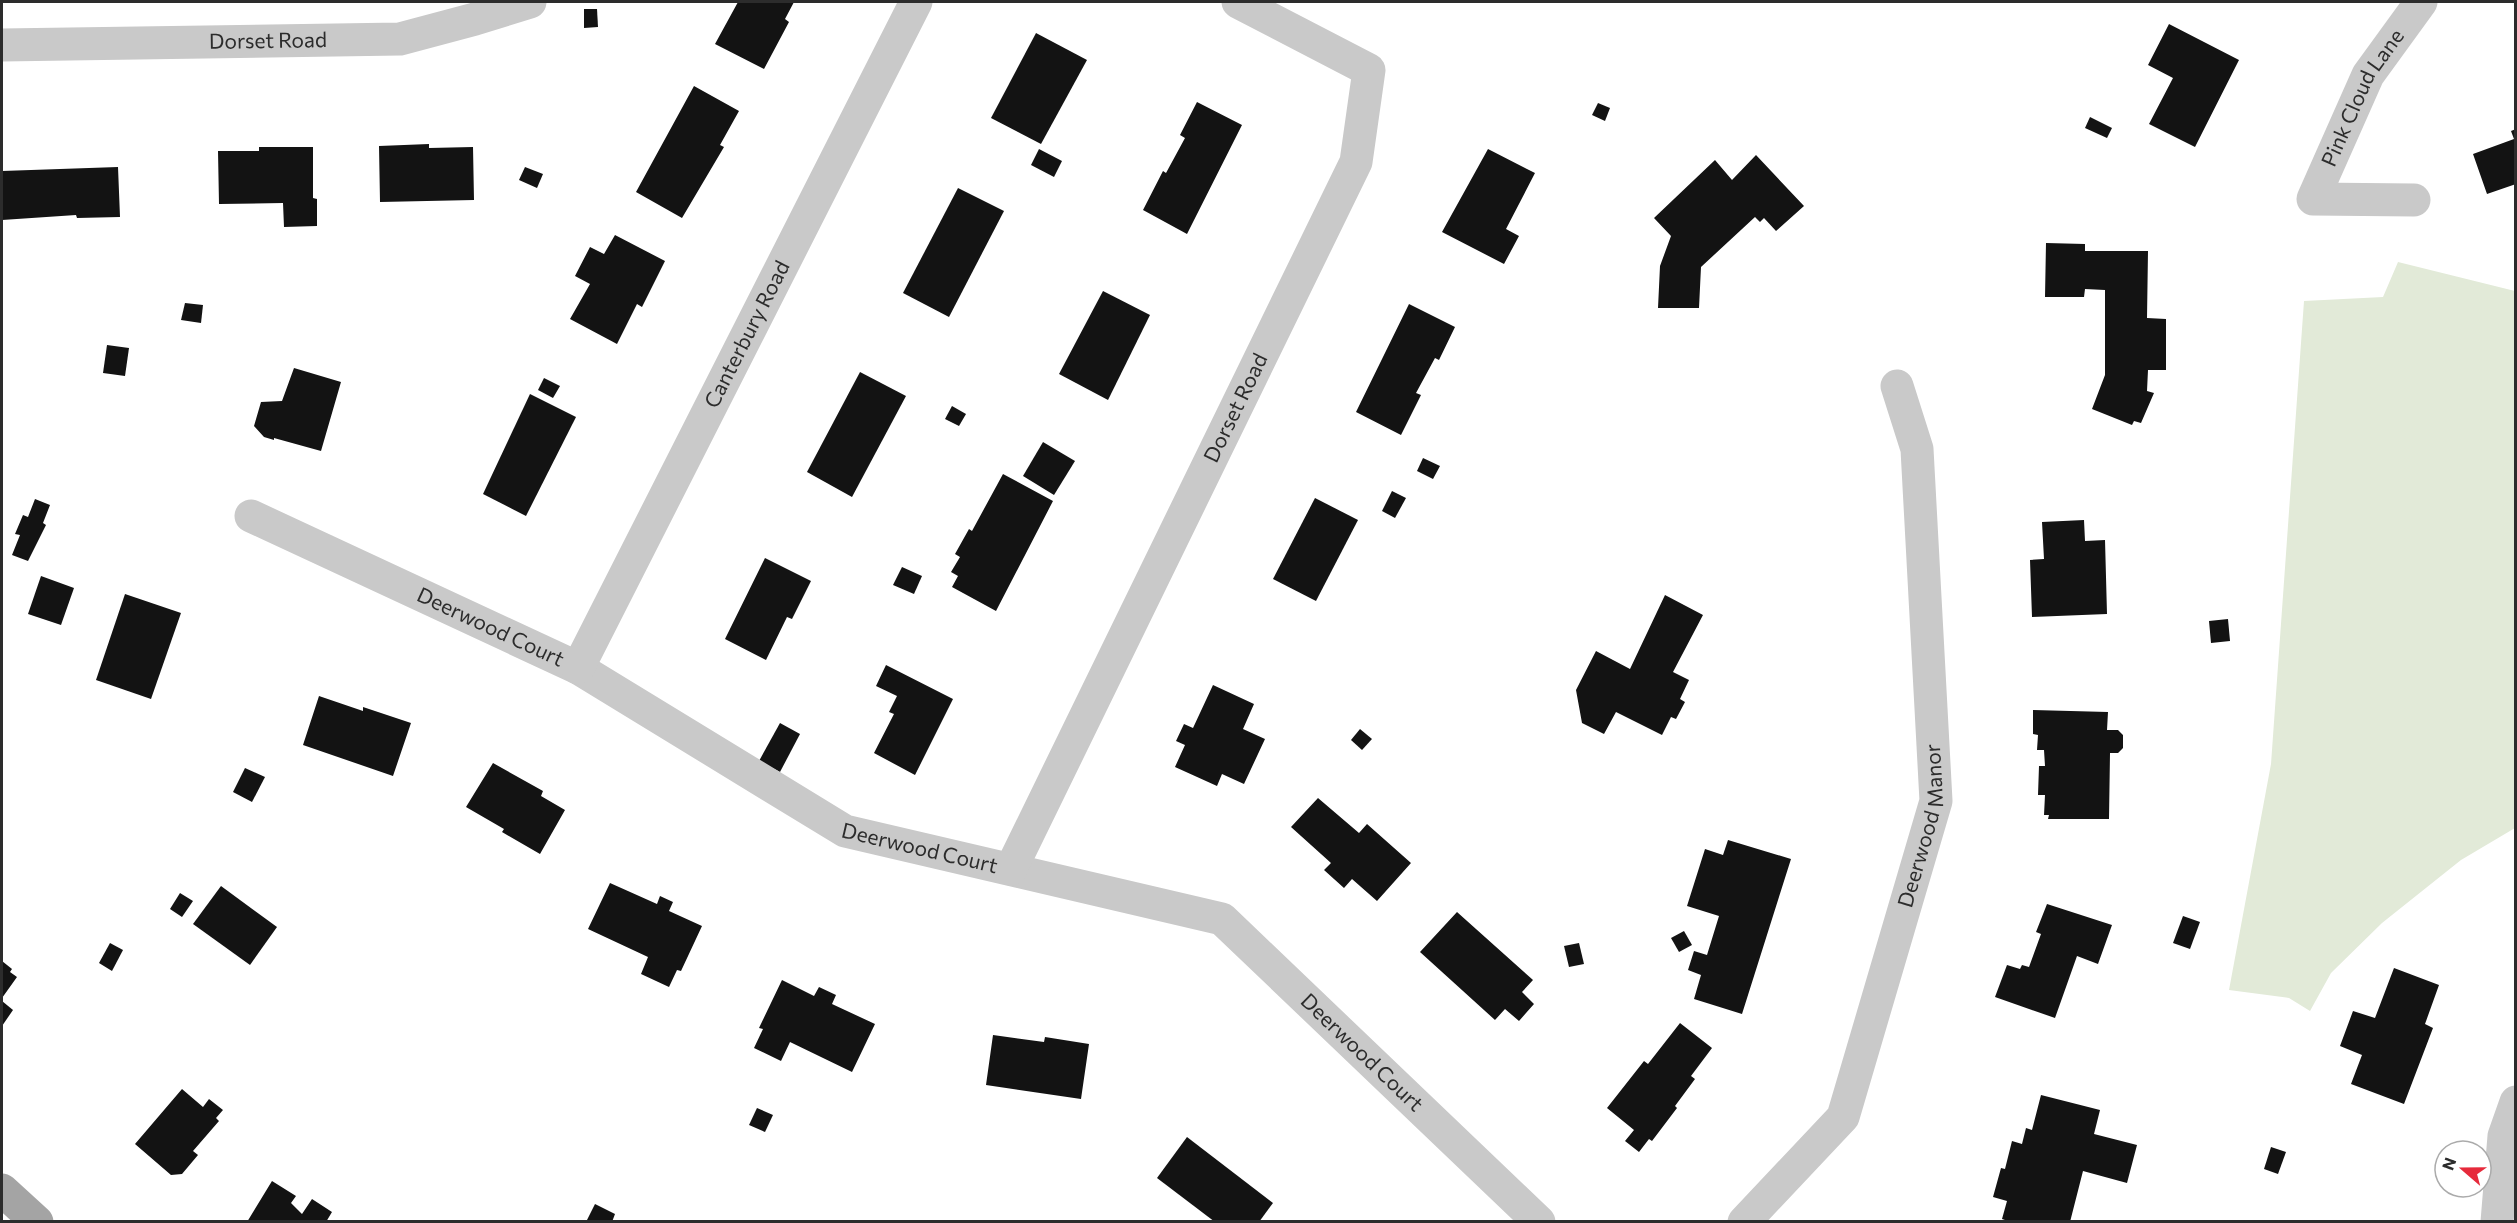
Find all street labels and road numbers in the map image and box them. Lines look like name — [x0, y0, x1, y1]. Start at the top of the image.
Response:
street label: Pink Cloud Lane — [2315, 23, 2408, 170]
street label: Dorset Road — [209, 26, 327, 53]
street label: Canterbury Road — [698, 256, 794, 412]
street label: Dorset Road — [1197, 349, 1272, 466]
street label: Deerwood Court — [413, 581, 569, 671]
street label: Deerwood Manor — [1891, 743, 1947, 910]
street label: Deerwood Court — [839, 817, 1000, 877]
street label: Deerwood Court — [1297, 987, 1429, 1116]

